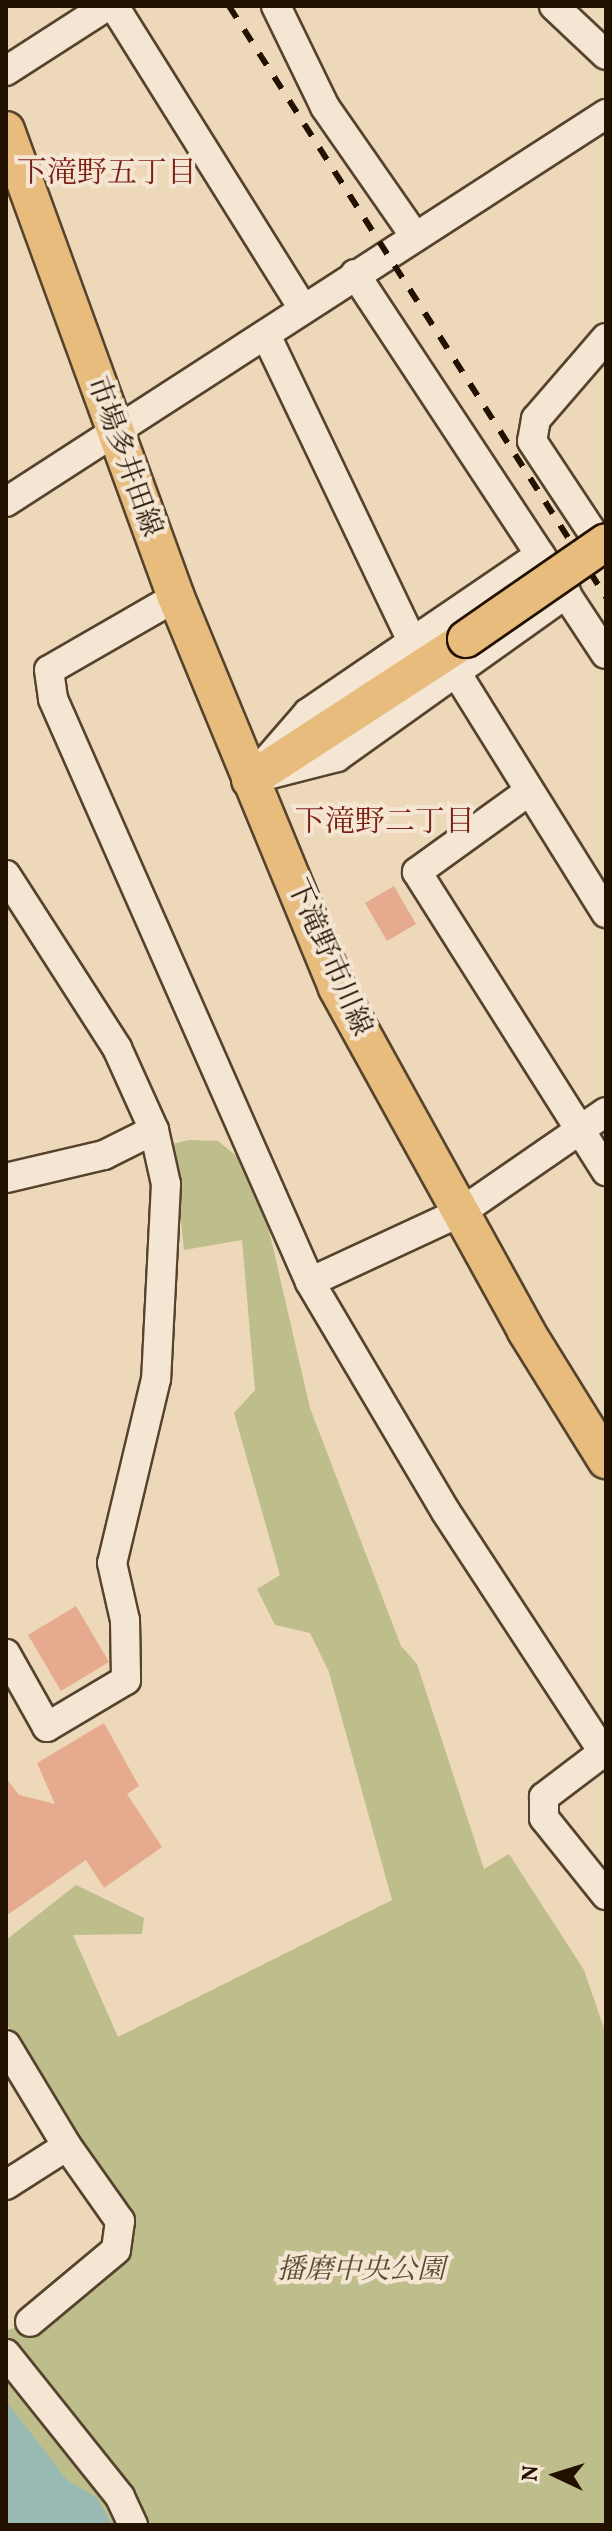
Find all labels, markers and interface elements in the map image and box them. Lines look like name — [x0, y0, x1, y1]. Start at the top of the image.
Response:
district label: 下滝野五丁目 — [17, 156, 197, 192]
street label: 市場多井田線 — [78, 372, 168, 542]
district label: 下滝野二丁目 — [295, 805, 475, 841]
street label: 下滝野市川線 — [278, 874, 378, 1042]
park label: 播磨中央公園 — [277, 2254, 445, 2288]
north arrow — [516, 2435, 596, 2515]
text: N — [516, 2464, 548, 2482]

